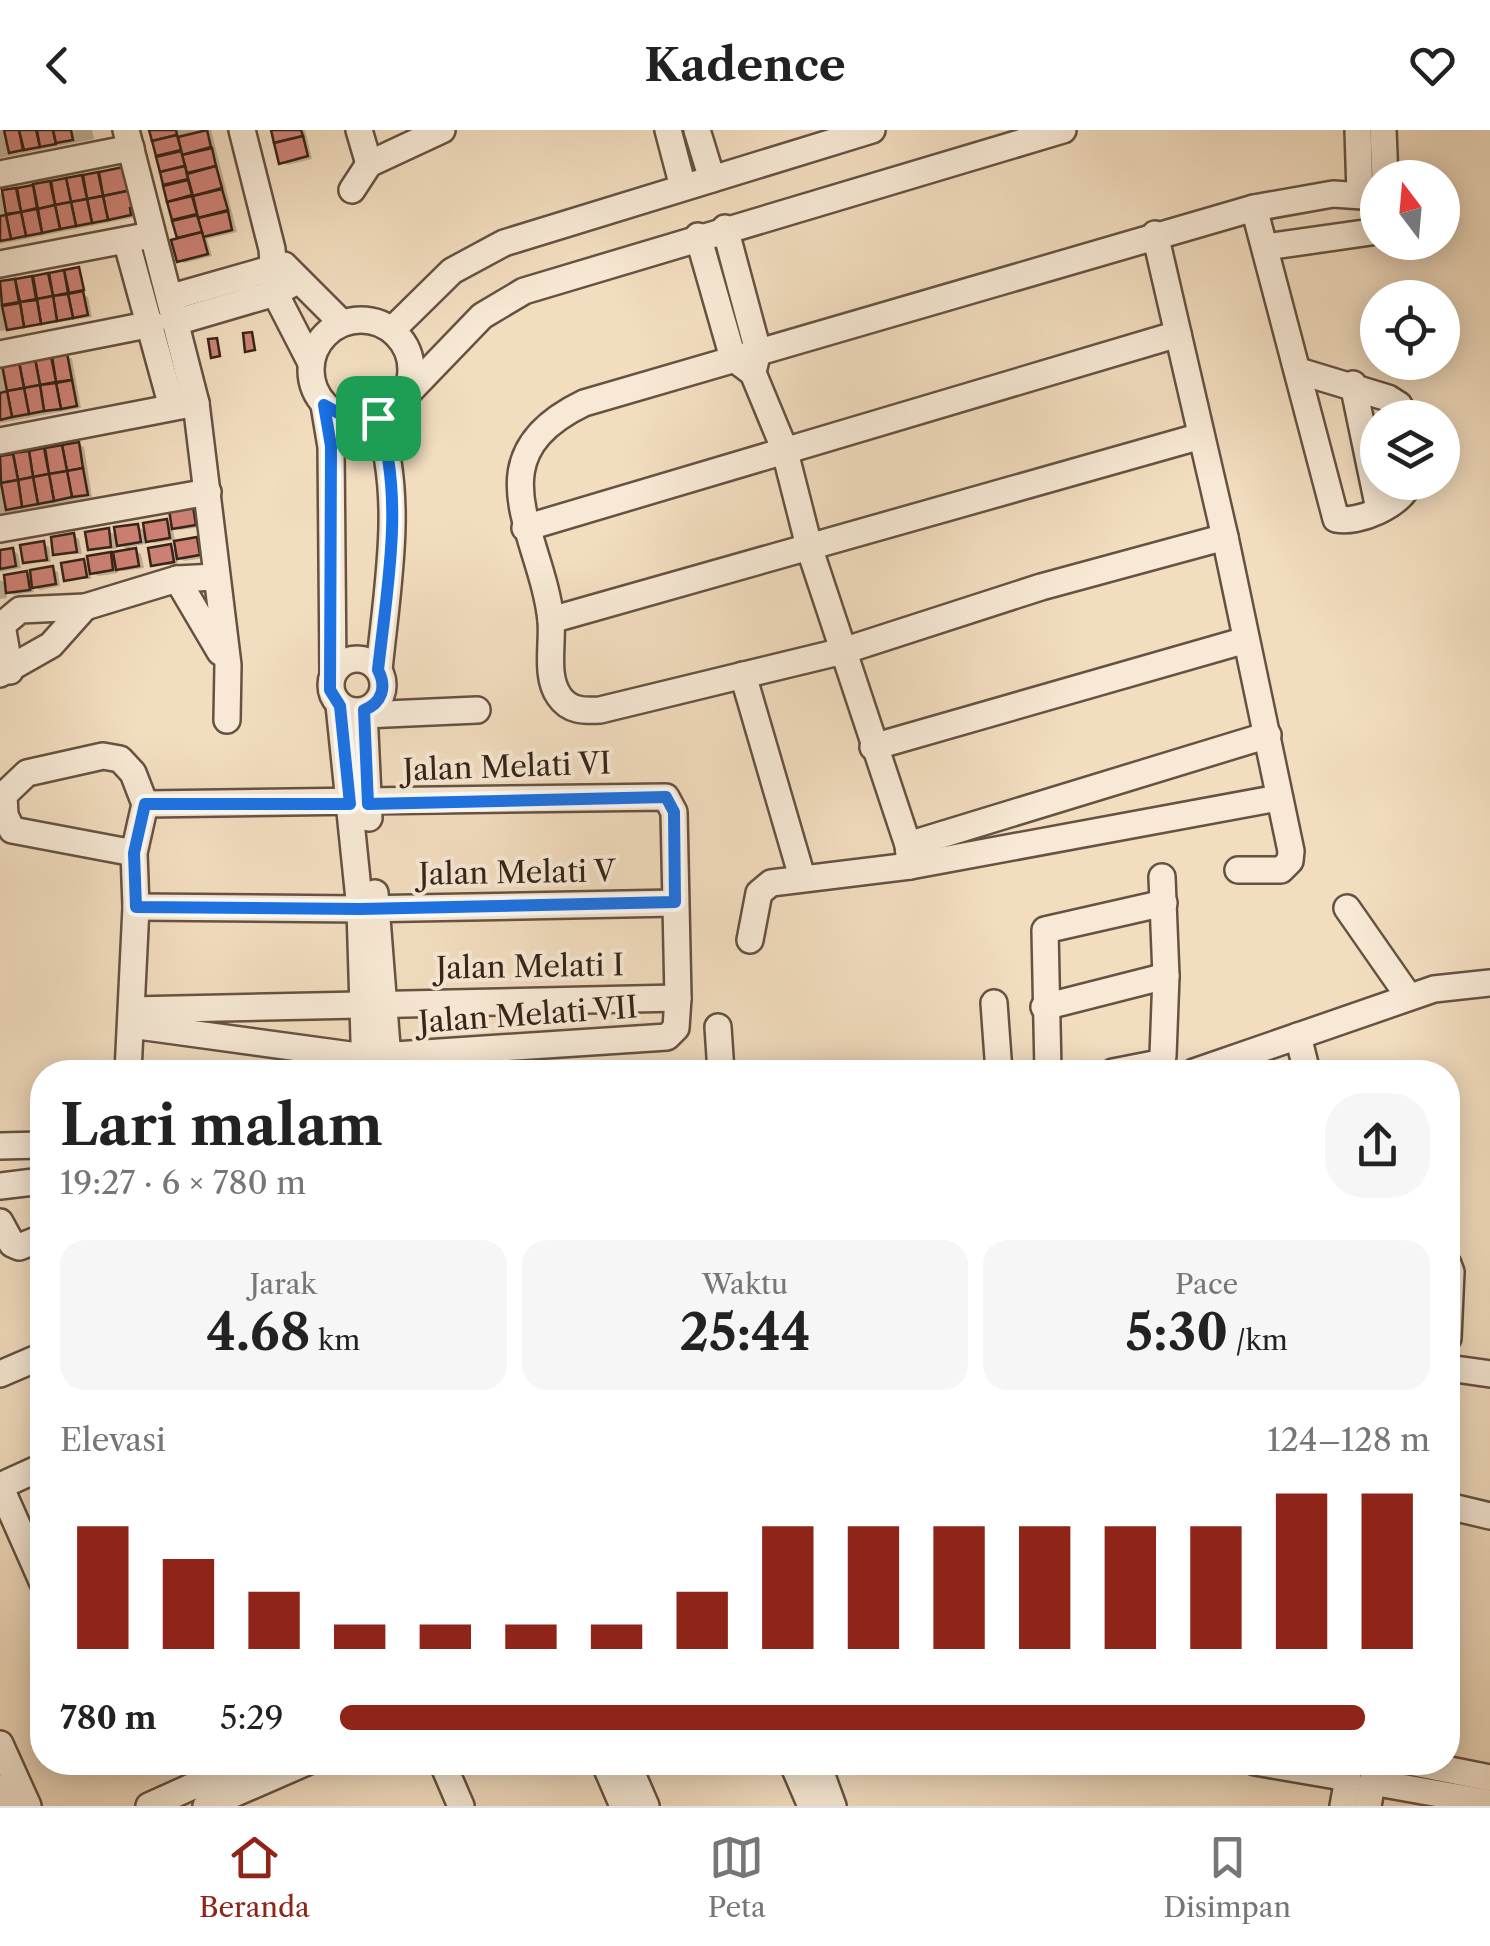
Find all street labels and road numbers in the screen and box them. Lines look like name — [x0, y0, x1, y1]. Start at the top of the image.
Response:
street label: Jalan Melati VI — [398, 744, 612, 789]
street label: Jalan Melati V — [414, 852, 617, 893]
street label: Jalan Melati I — [432, 946, 624, 987]
street label: Jalan Melati VII — [413, 988, 639, 1041]

